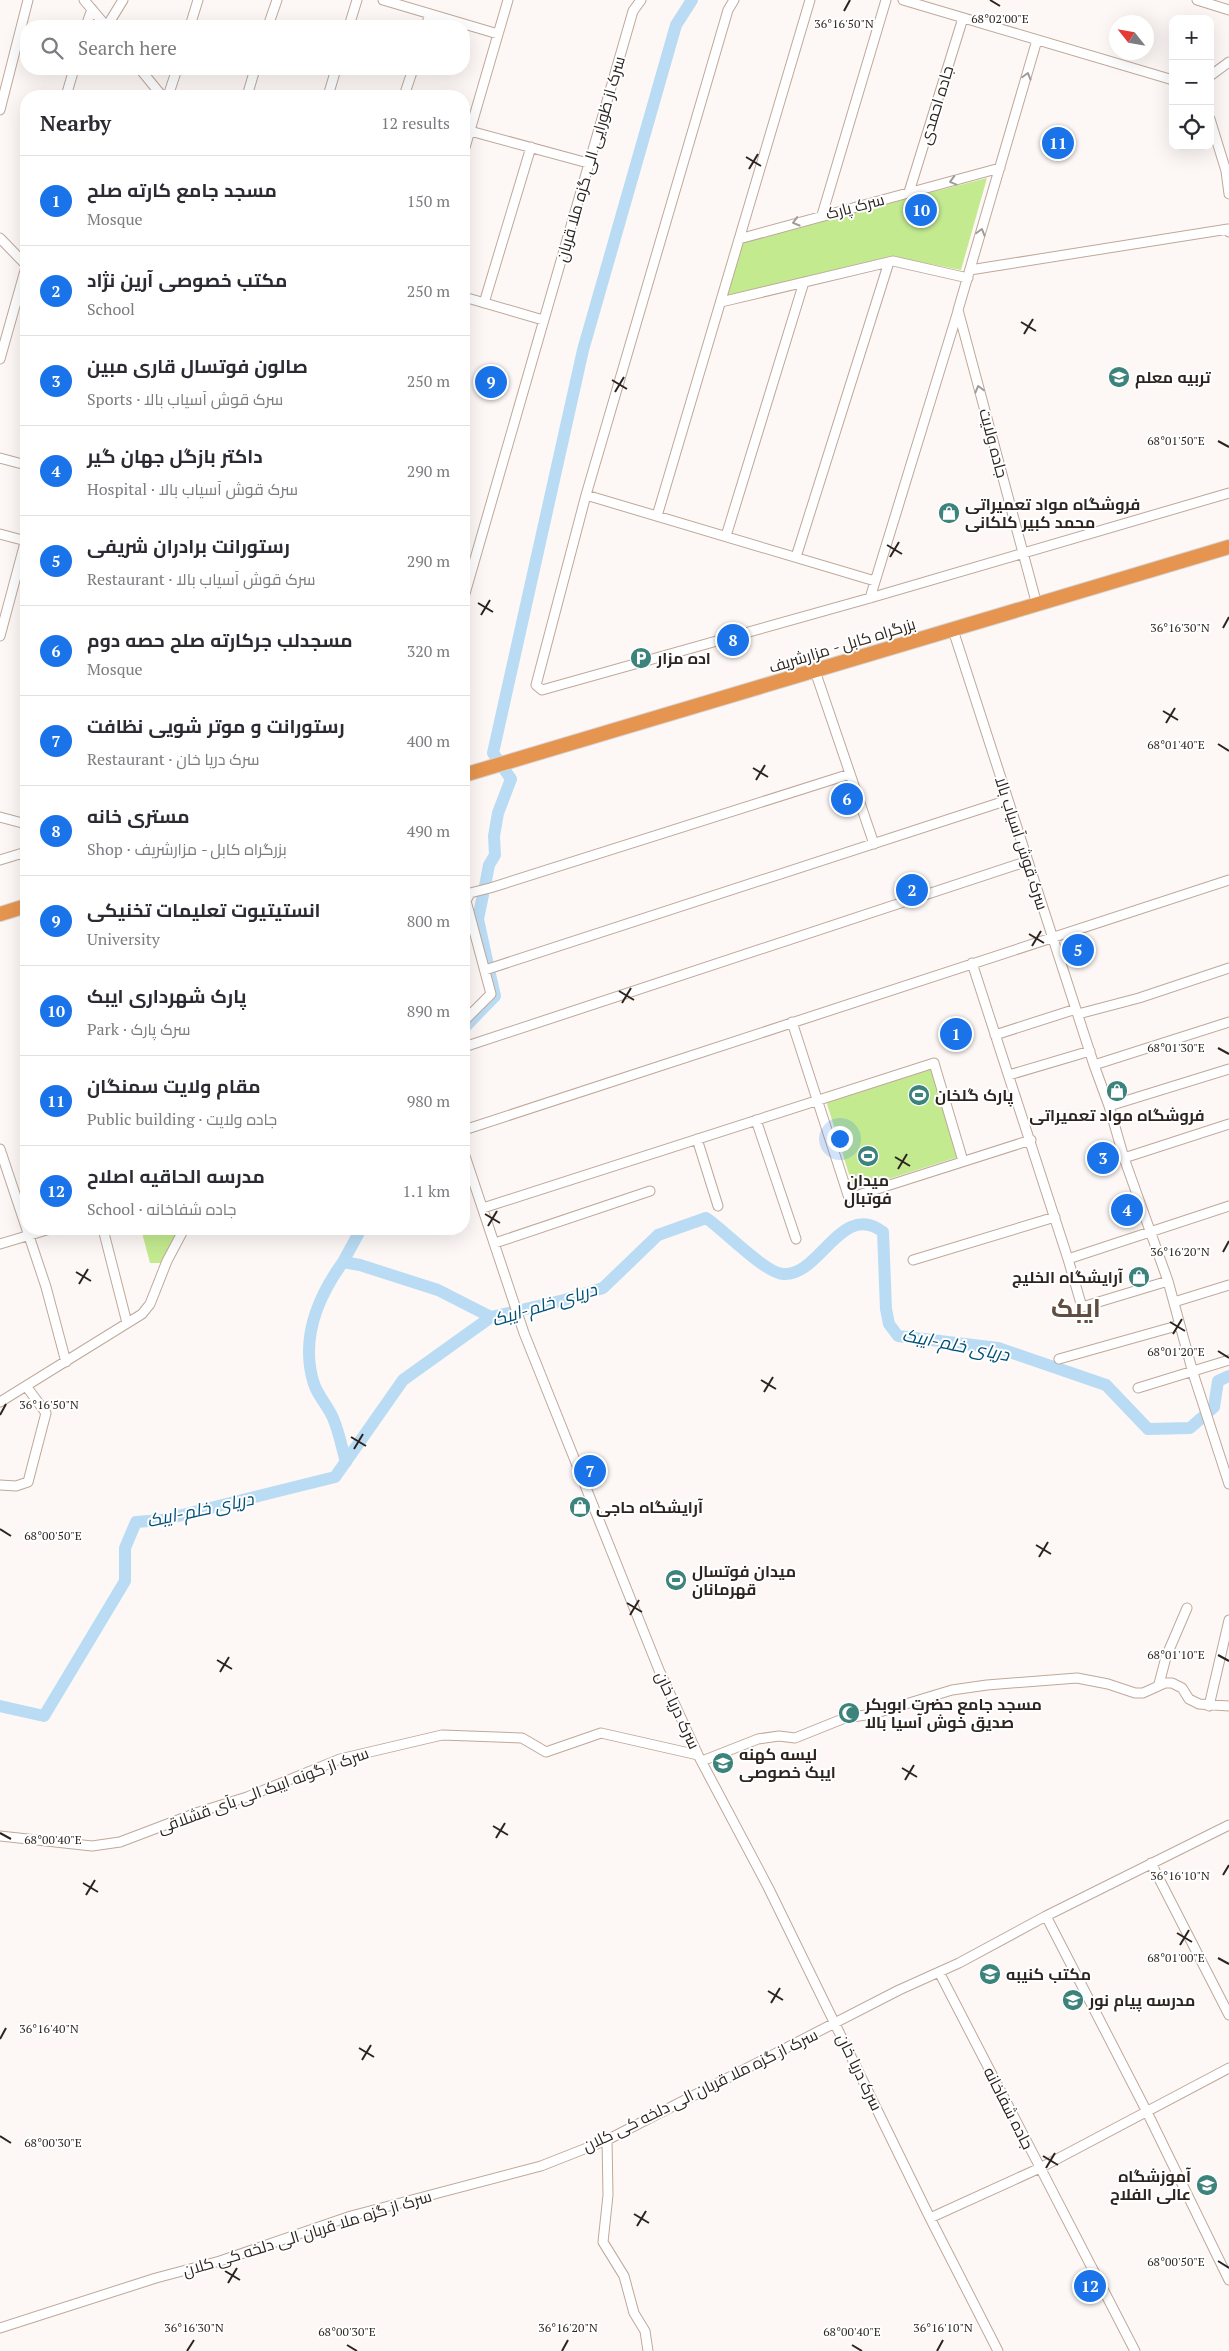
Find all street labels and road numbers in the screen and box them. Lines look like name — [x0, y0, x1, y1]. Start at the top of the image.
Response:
street label: سرک از ظورایی الی گزه ملا قربان — [550, 54, 630, 264]
street label: جاده احمدی — [914, 63, 958, 147]
street label: سرک پارک — [823, 188, 887, 225]
street label: جاده ولایت — [974, 406, 1014, 480]
street label: بزرگراه کابل - مزارشریف — [766, 612, 918, 678]
street label: سرک قوش آسیاب بالا — [990, 773, 1054, 913]
street label: سرک دریا خان — [650, 1668, 706, 1752]
street label: سرک از گونه ایبک الی بآی قشلاقی — [154, 1742, 372, 1838]
street label: سرک از گزه ملا قربان الی دلخه کی کلان — [579, 2023, 821, 2157]
street label: سرک دریا خان — [832, 2030, 888, 2114]
street label: جاده شفاخانه — [979, 2063, 1039, 2153]
street label: سرک از گزه ملا قربان الی دلخه کی کلان — [180, 2185, 434, 2281]

